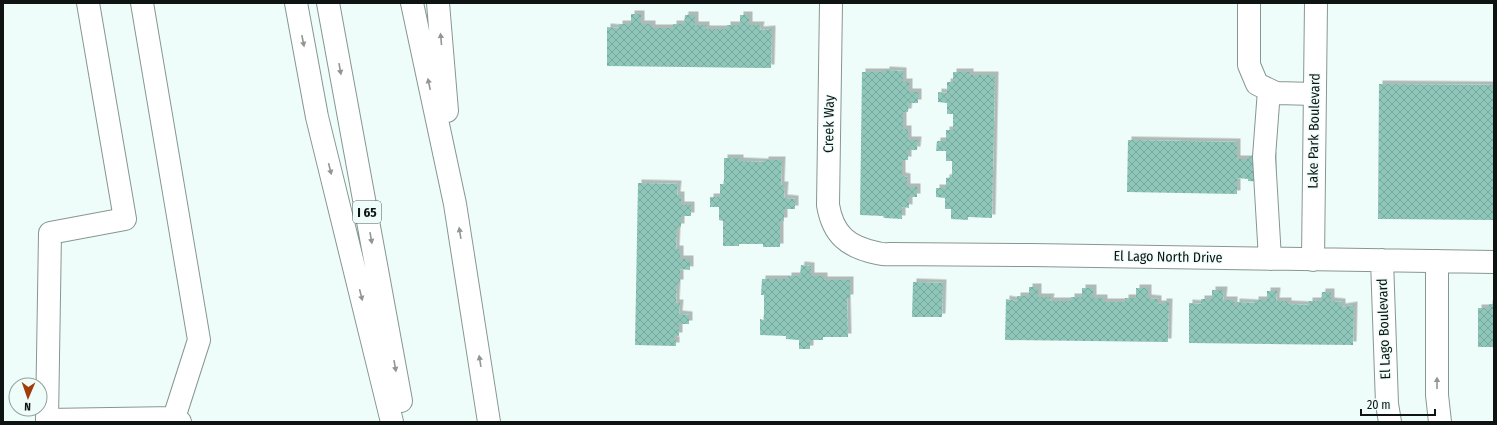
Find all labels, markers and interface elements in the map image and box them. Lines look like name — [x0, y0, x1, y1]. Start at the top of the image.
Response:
one-way arrow — [437, 33, 444, 45]
one-way arrow — [301, 35, 307, 47]
one-way arrow — [338, 63, 344, 75]
street label: Lake Park Boulevard — [1304, 73, 1324, 189]
one-way arrow — [426, 77, 432, 90]
street label: Creek Way — [820, 94, 838, 153]
one-way arrow — [328, 162, 334, 175]
road number: I 65 — [353, 201, 381, 223]
one-way arrow — [457, 227, 463, 239]
one-way arrow — [369, 232, 375, 244]
street label: El Lago North Drive — [1113, 248, 1223, 266]
street label: El Lago Boulevard — [1374, 278, 1394, 380]
one-way arrow — [358, 289, 364, 301]
one-way arrow — [477, 355, 483, 367]
one-way arrow — [392, 360, 398, 372]
one-way arrow — [1434, 376, 1440, 389]
north arrow — [8, 377, 48, 417]
scale bar — [1361, 391, 1435, 417]
text: 20 m — [1367, 398, 1391, 412]
text: N — [24, 400, 31, 413]

